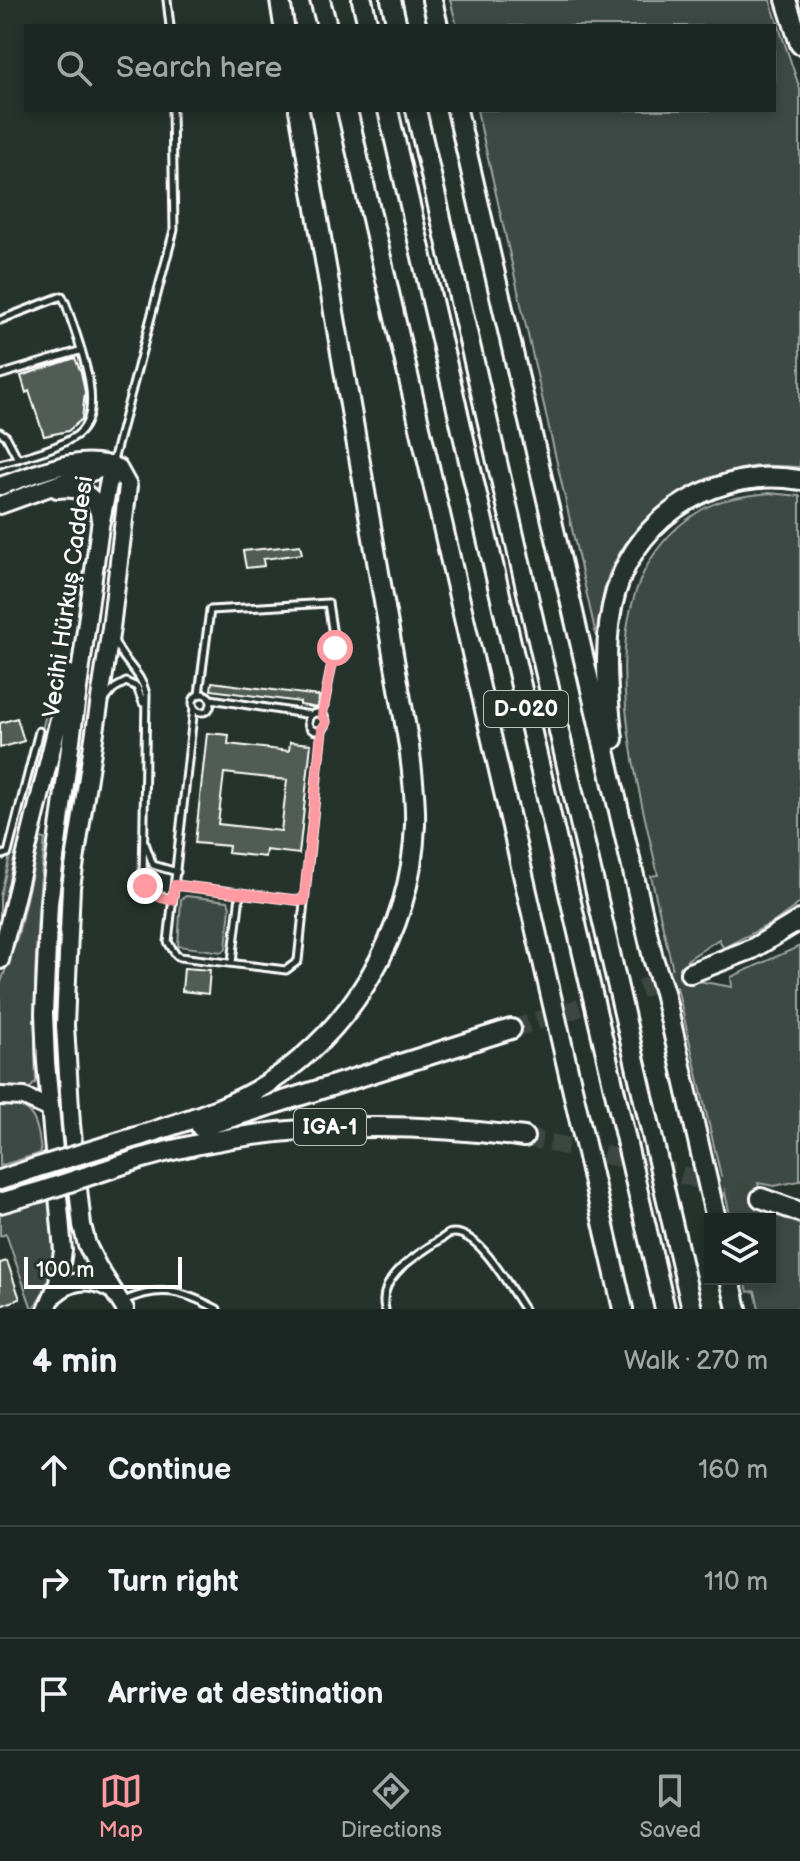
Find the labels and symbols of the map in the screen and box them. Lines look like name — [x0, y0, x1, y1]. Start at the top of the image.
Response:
street label: Vecihi Hürkuş Caddesi — [37, 474, 99, 720]
route start — [317, 630, 353, 666]
road number: D-020 — [484, 691, 568, 727]
route end — [127, 868, 163, 904]
road number: IGA-1 — [294, 1109, 366, 1145]
scale bar — [24, 1253, 182, 1289]

